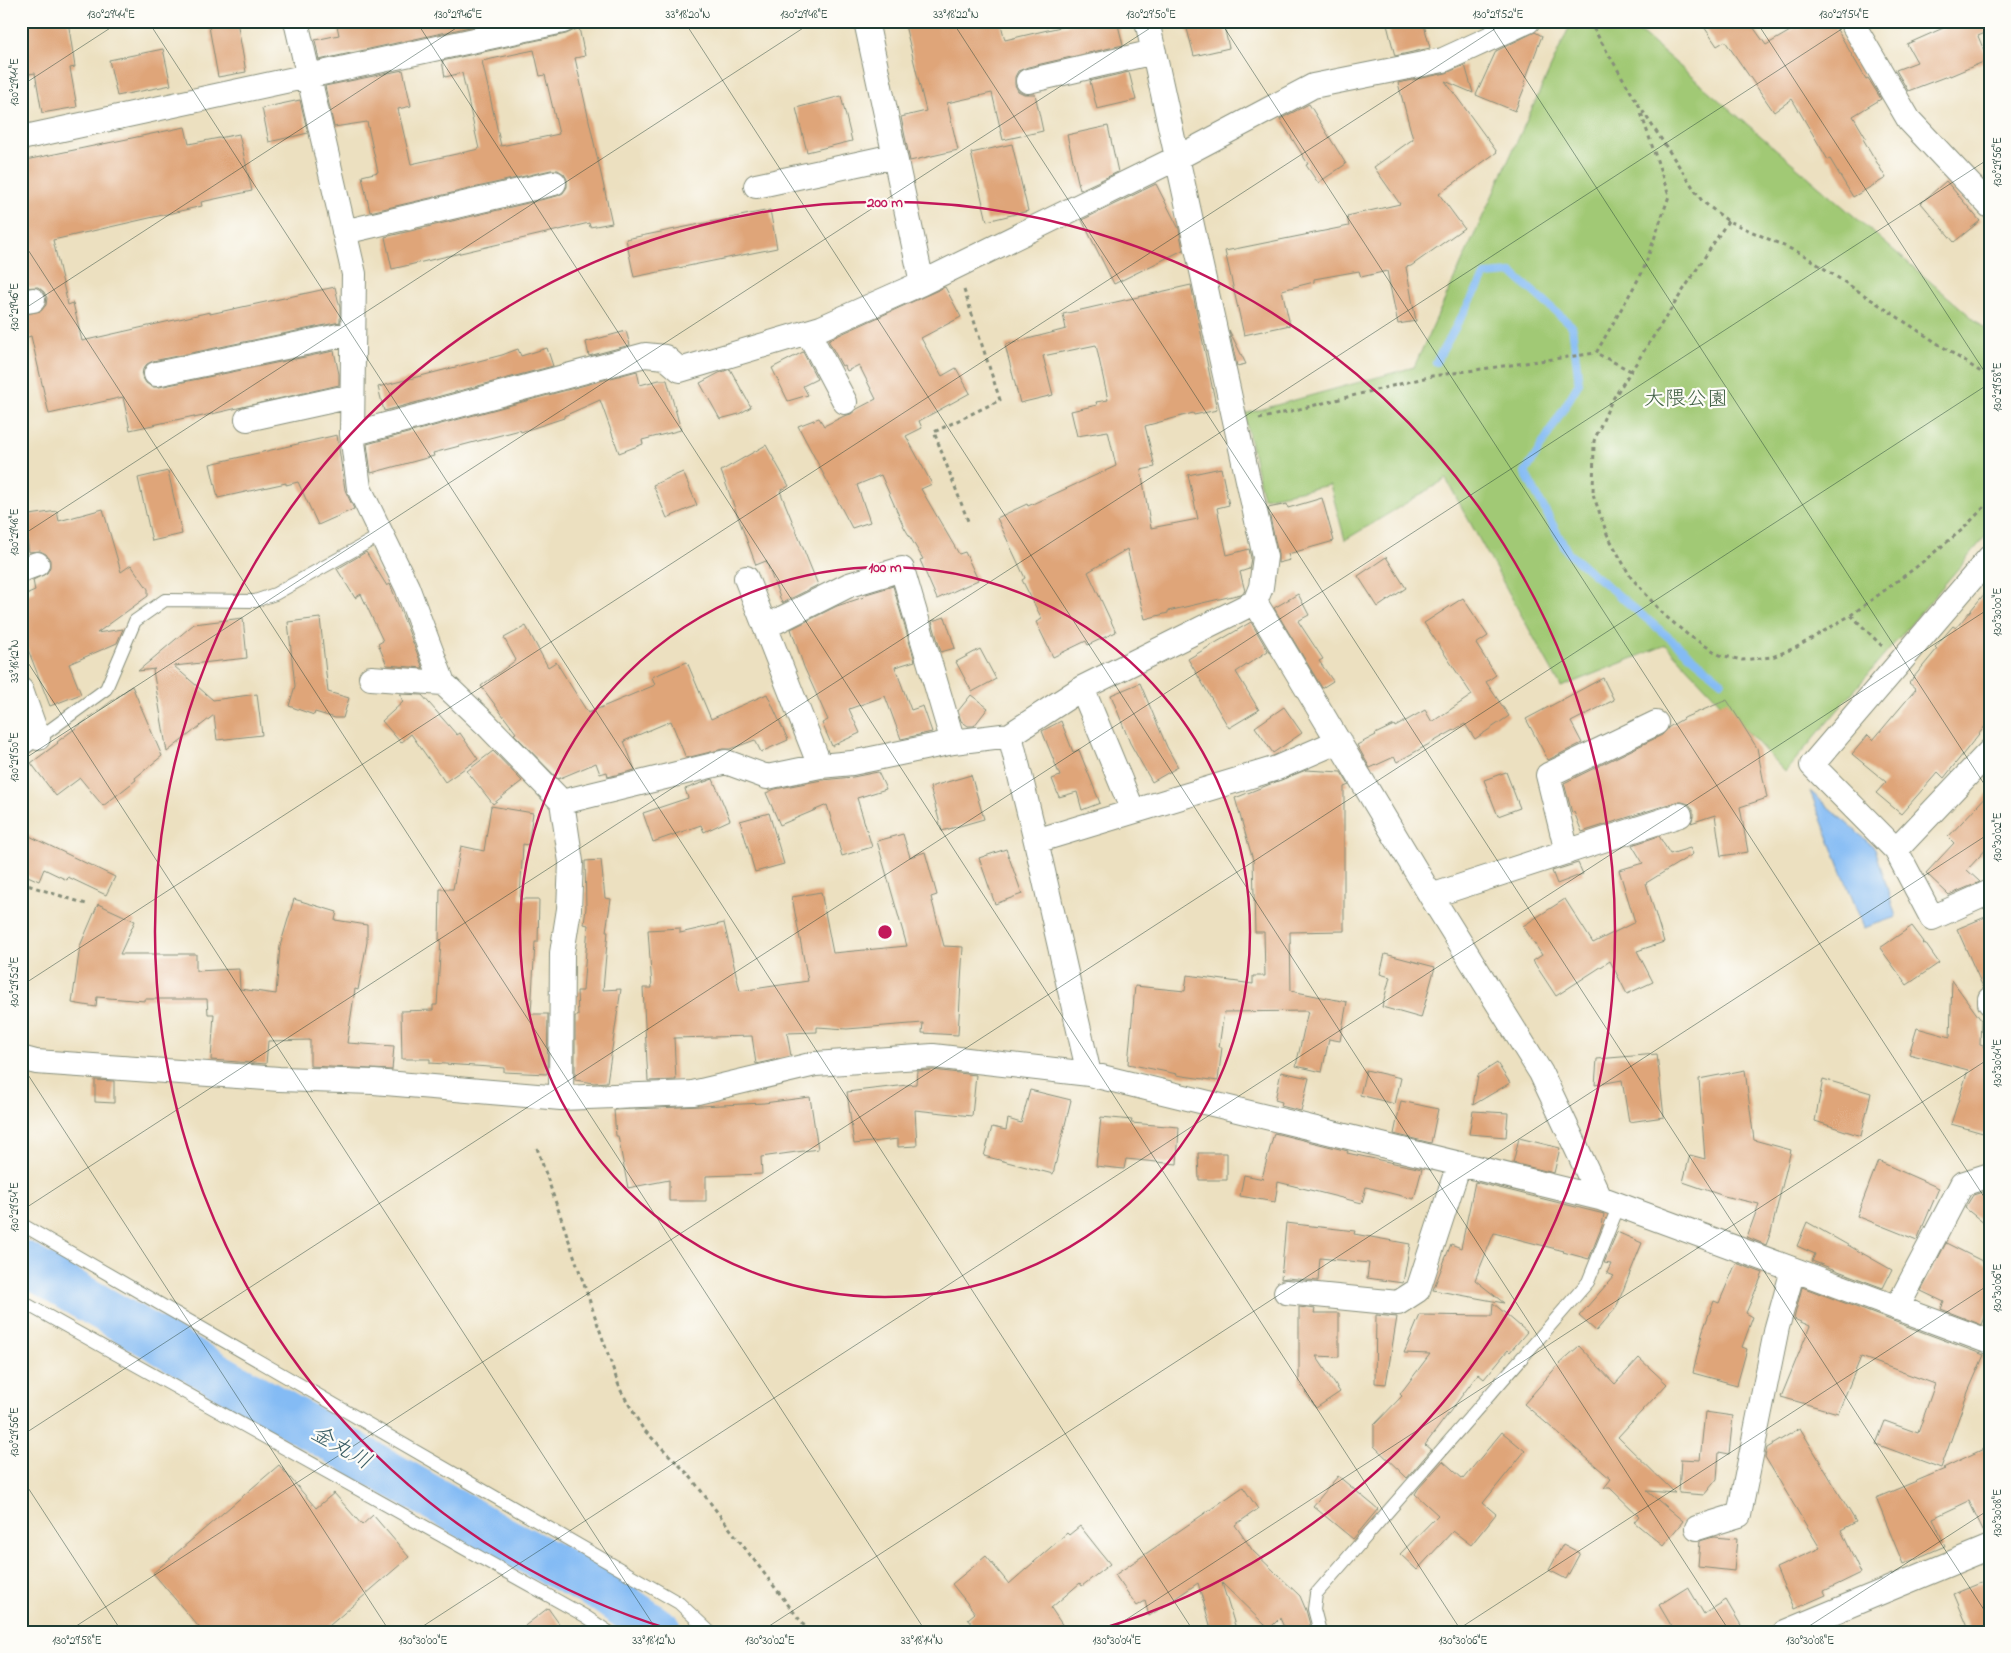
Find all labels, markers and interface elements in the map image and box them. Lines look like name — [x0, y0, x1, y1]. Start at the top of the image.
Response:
text: 130°29'44"E — [87, 6, 135, 24]
text: 130°29'46"E — [434, 6, 482, 24]
text: 33°18'20"N — [666, 6, 710, 24]
text: 130°29'48"E — [780, 6, 828, 24]
text: 33°18'22"N — [933, 6, 979, 24]
text: 130°29'50"E — [1126, 6, 1176, 24]
text: 130°29'52"E — [1473, 6, 1523, 24]
text: 130°29'54"E — [1819, 6, 1869, 24]
text: 130°29'44"E — [6, 58, 24, 106]
text: 130°29'56"E — [1989, 137, 2007, 187]
text: 200 m — [866, 192, 903, 214]
text: 130°29'46"E — [6, 283, 24, 331]
text: 130°29'58"E — [1989, 362, 2007, 412]
park label: 大隈公園 — [1644, 385, 1728, 415]
text: 130°29'48"E — [6, 508, 24, 556]
text: 100 m — [868, 557, 902, 579]
text: 130°30'00"E — [1989, 587, 2007, 637]
text: 33°18'12"N — [6, 639, 24, 683]
text: 130°29'50"E — [6, 732, 24, 782]
text: 130°30'02"E — [1989, 812, 2007, 862]
centre of rings — [876, 923, 894, 941]
text: 130°29'52"E — [6, 957, 24, 1007]
text: 130°30'04"E — [1989, 1039, 2007, 1087]
text: 130°29'54"E — [6, 1182, 24, 1232]
text: 130°30'06"E — [1989, 1263, 2007, 1313]
text: 130°29'56"E — [6, 1407, 24, 1457]
water label: 金丸川 — [304, 1418, 377, 1479]
text: 130°30'08"E — [1989, 1489, 2007, 1537]
text: 130°29'58"E — [52, 1632, 102, 1650]
text: 130°30'00"E — [398, 1632, 448, 1650]
text: 33°18'12"N — [632, 1632, 676, 1650]
text: 130°30'02"E — [745, 1632, 795, 1650]
text: 33°18'14"N — [901, 1632, 943, 1650]
text: 130°30'04"E — [1093, 1632, 1141, 1650]
text: 130°30'06"E — [1438, 1632, 1488, 1650]
text: 130°30'08"E — [1786, 1632, 1834, 1650]

